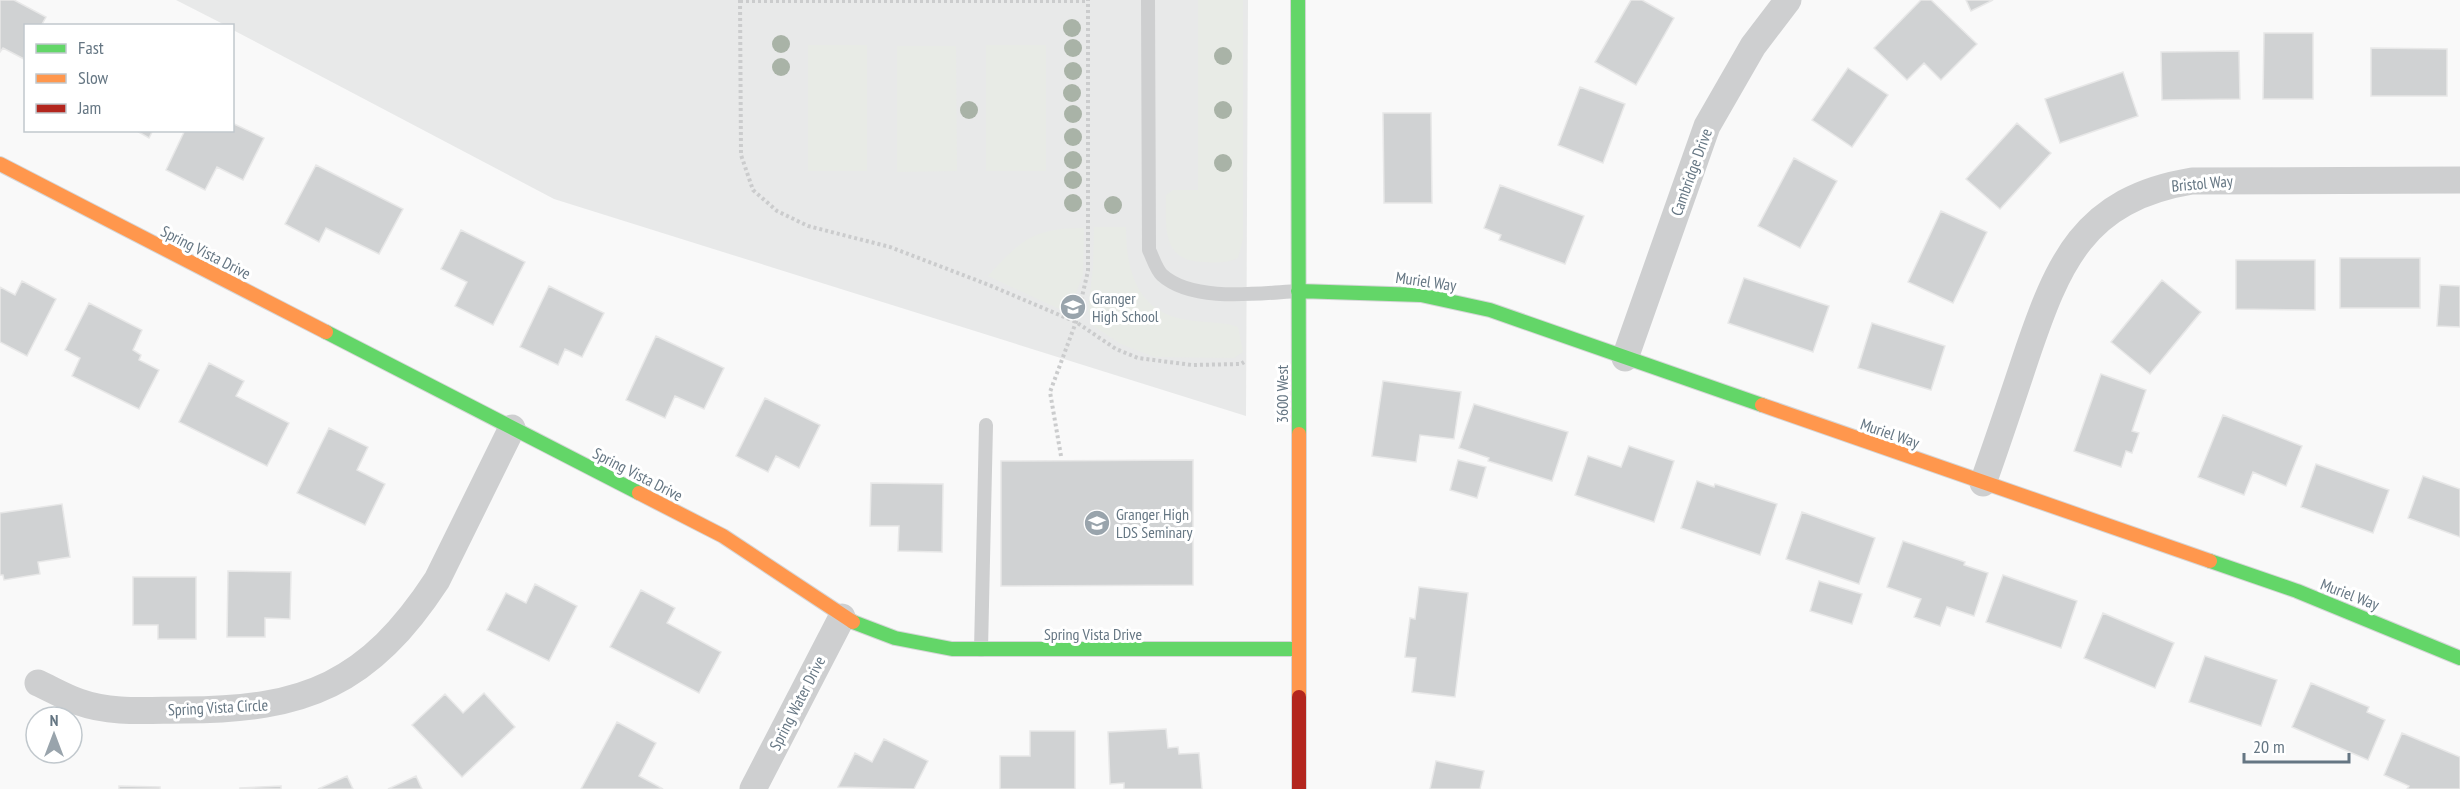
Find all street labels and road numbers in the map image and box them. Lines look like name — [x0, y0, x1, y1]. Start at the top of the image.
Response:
street label: Cambridge Drive — [1666, 126, 1716, 218]
street label: Bristol Way — [2171, 170, 2233, 196]
street label: Spring Vista Drive — [158, 221, 254, 283]
street label: Muriel Way — [1394, 267, 1458, 295]
street label: 3600 West — [1272, 364, 1292, 423]
street label: Muriel Way — [1858, 414, 1922, 452]
street label: Spring Vista Drive — [590, 443, 686, 505]
street label: Muriel Way — [2318, 574, 2382, 614]
street label: Spring Vista Drive — [1044, 624, 1142, 644]
street label: Spring Water Drive — [765, 653, 829, 753]
street label: Spring Vista Circle — [167, 694, 269, 720]

